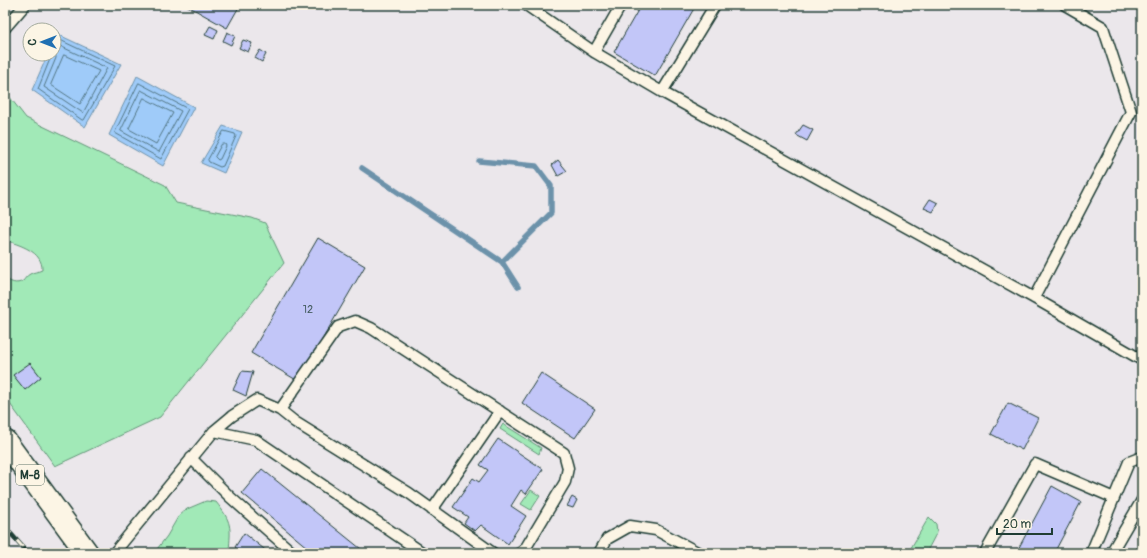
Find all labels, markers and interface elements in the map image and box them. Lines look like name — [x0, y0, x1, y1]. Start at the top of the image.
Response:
north arrow — [22, 22, 62, 62]
text: С — [26, 38, 39, 45]
house number: 12 — [303, 303, 313, 316]
road number: М-8 — [16, 465, 44, 485]
scale bar — [997, 510, 1052, 536]
text: 20 m — [1003, 517, 1032, 532]

